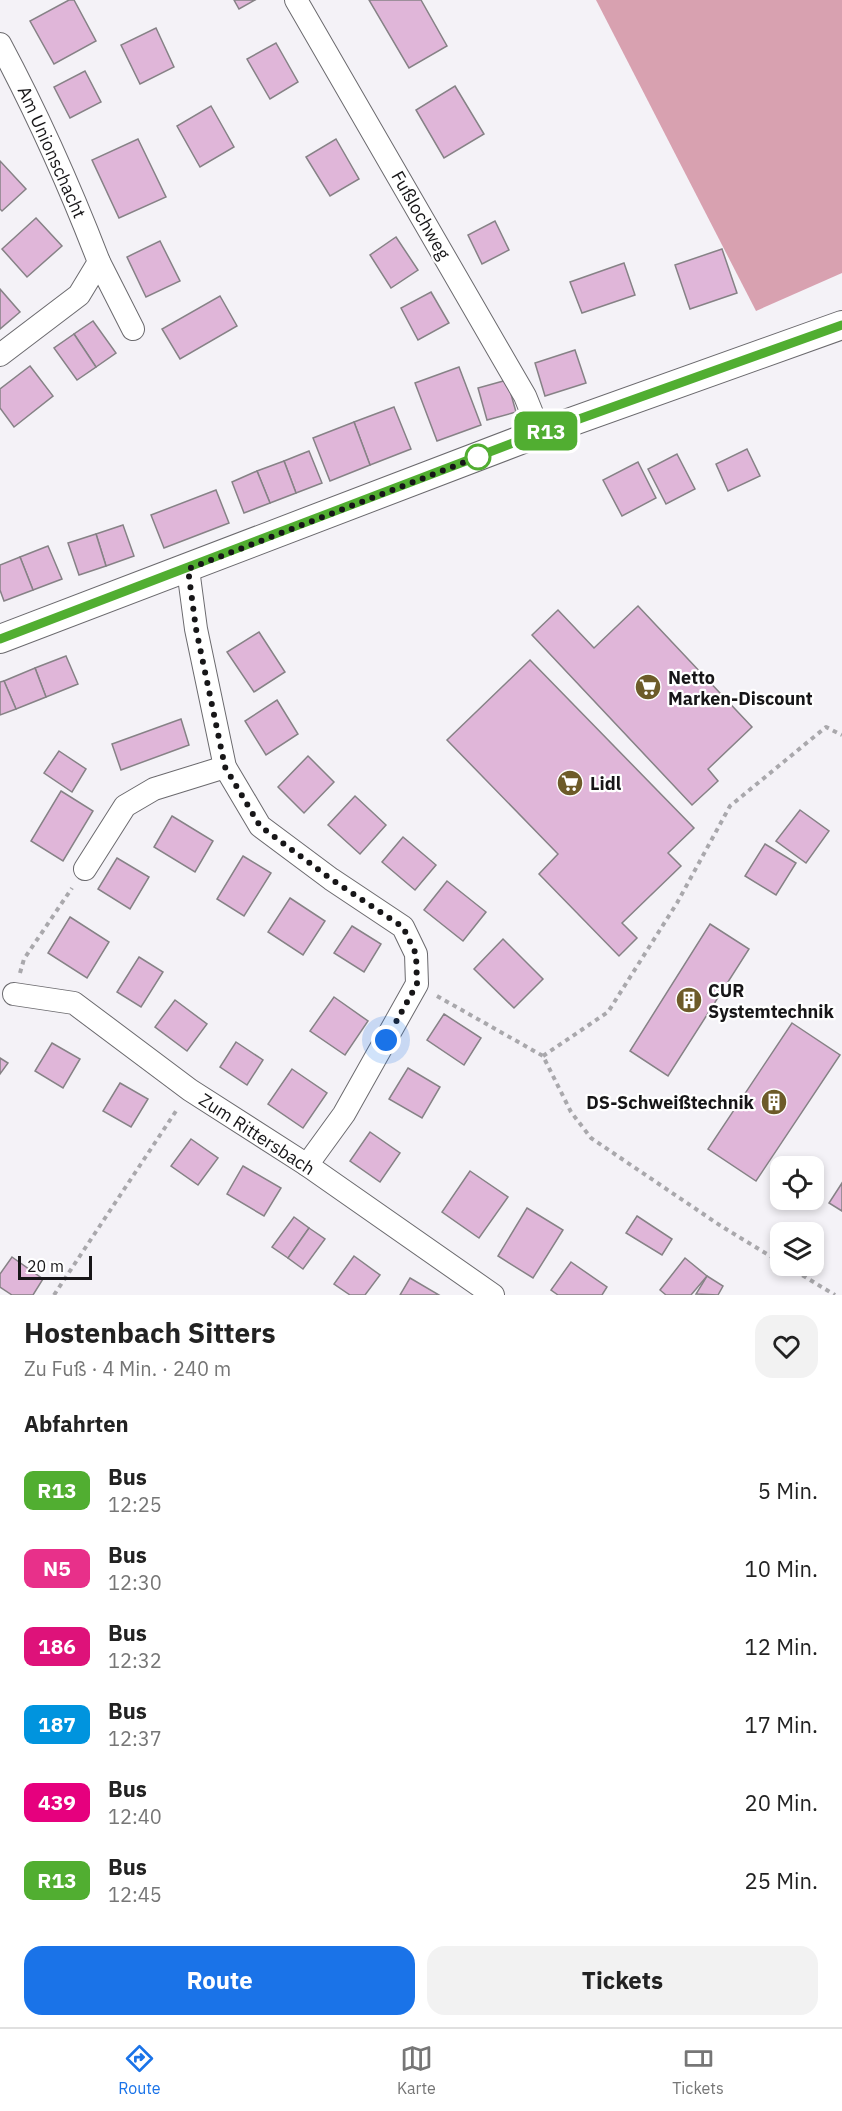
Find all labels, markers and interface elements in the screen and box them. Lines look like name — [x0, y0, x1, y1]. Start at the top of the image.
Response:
street label: Am Unionschacht — [13, 82, 91, 222]
street label: Fußlochweg — [386, 167, 456, 264]
line badge: R13 — [512, 412, 580, 450]
text: R13 — [526, 417, 566, 445]
unlabelled marker — [465, 444, 491, 470]
place label: Netto Marken-Discount — [668, 666, 813, 710]
supermarket icon: Netto Marken-Discount — [633, 672, 663, 702]
supermarket icon: Lidl — [555, 768, 585, 798]
place label: Lidl — [590, 772, 622, 795]
place label: CUR Systemtechnik — [708, 979, 834, 1023]
building icon: CUR Systemtechnik — [674, 985, 704, 1015]
your location — [371, 1025, 401, 1055]
building icon: DS-Schweißtechnik — [759, 1087, 789, 1117]
street label: Zum Rittersbach — [195, 1088, 319, 1180]
place label: DS-Schweißtechnik — [586, 1091, 755, 1114]
map controls — [770, 1156, 824, 1276]
button: locate — [770, 1156, 824, 1210]
button: layers — [770, 1222, 824, 1276]
scale bar — [18, 1253, 92, 1280]
text: 20 m — [27, 1256, 64, 1276]
text: Hostenbach Sitters — [24, 1314, 276, 1351]
button: heart — [755, 1315, 818, 1378]
text: Zu Fuß · 4 Min. · 240 m — [24, 1355, 231, 1382]
text: Abfahrten — [24, 1409, 129, 1438]
text: Bus — [108, 1462, 147, 1491]
text: R13 — [37, 1476, 77, 1504]
text: 5 Min. — [758, 1476, 818, 1505]
text: 12:25 — [108, 1491, 162, 1518]
text: Bus — [108, 1540, 147, 1569]
text: N5 — [43, 1554, 71, 1582]
text: 10 Min. — [745, 1554, 818, 1583]
text: 12:30 — [108, 1569, 162, 1596]
text: Bus — [108, 1618, 147, 1647]
text: 186 — [38, 1632, 76, 1660]
text: 12 Min. — [745, 1632, 818, 1661]
text: 12:32 — [108, 1647, 162, 1674]
text: Bus — [108, 1696, 147, 1725]
text: 187 — [38, 1710, 76, 1738]
text: 17 Min. — [745, 1710, 818, 1739]
text: 12:37 — [108, 1725, 162, 1752]
text: Bus — [108, 1774, 147, 1803]
text: 439 — [38, 1788, 76, 1816]
text: 20 Min. — [745, 1788, 818, 1817]
text: 12:40 — [108, 1803, 162, 1830]
text: Bus — [108, 1852, 147, 1881]
text: R13 — [37, 1866, 77, 1894]
text: 25 Min. — [745, 1866, 818, 1895]
text: 12:45 — [108, 1881, 162, 1908]
button: Route — [24, 1946, 415, 2015]
button: Tickets — [427, 1946, 818, 2015]
tab: Route — [118, 2042, 161, 2098]
tab: Karte — [397, 2042, 436, 2098]
tab: Tickets — [672, 2042, 724, 2098]

